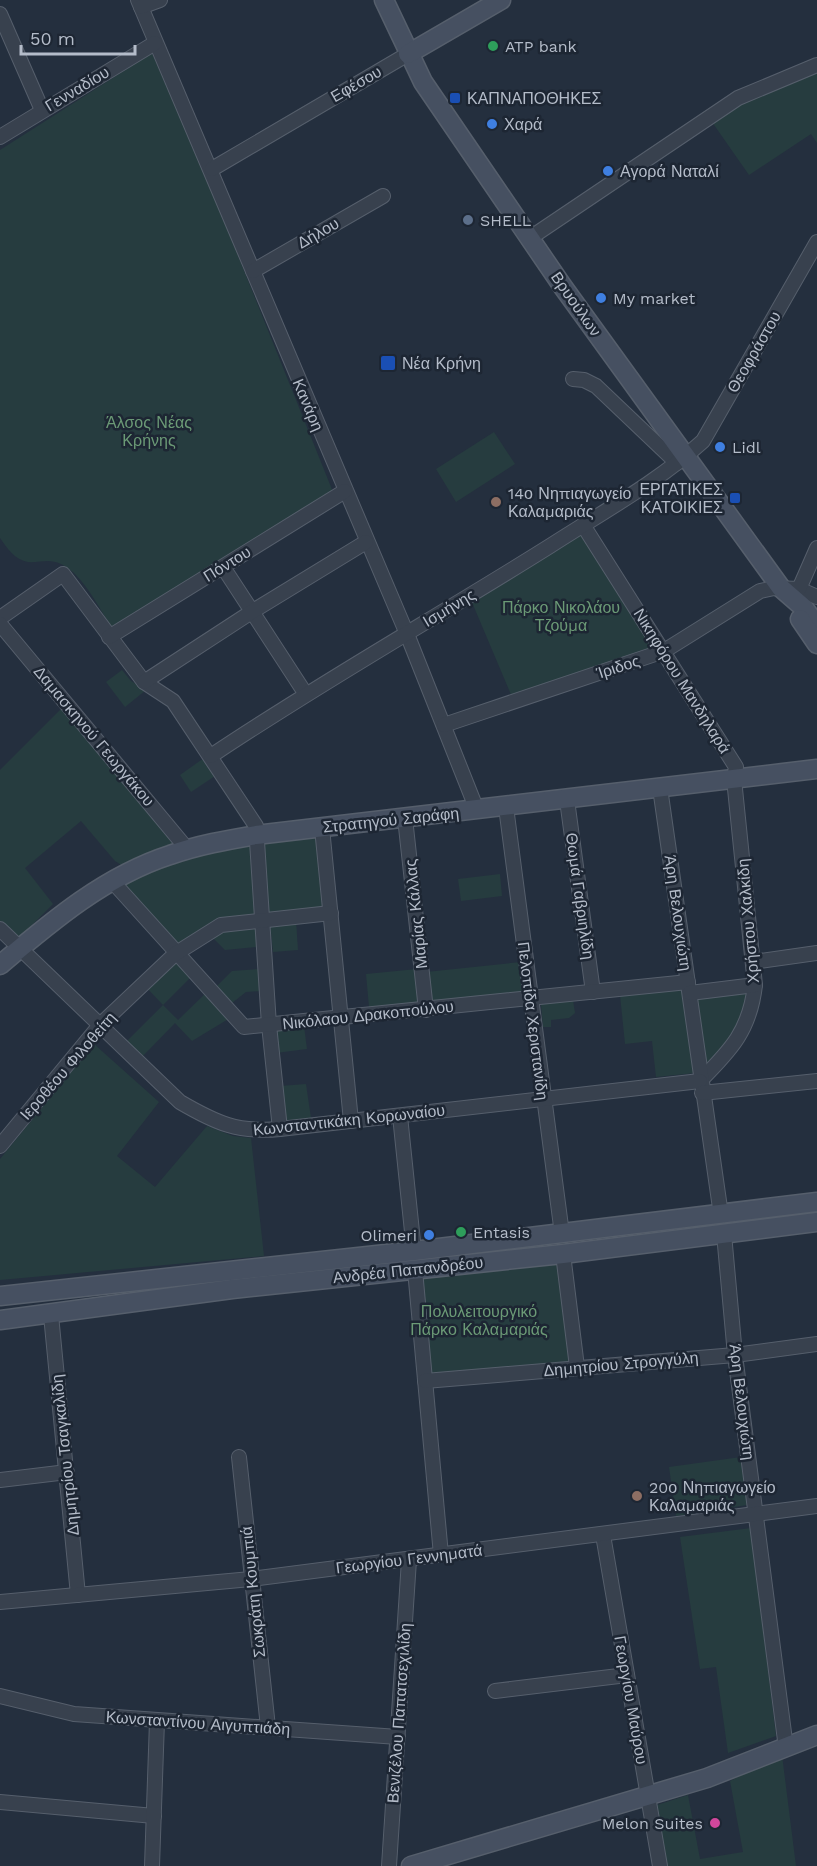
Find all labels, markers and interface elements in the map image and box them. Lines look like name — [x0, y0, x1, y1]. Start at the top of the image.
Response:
scale bar — [21, 18, 135, 56]
text: 50 m — [30, 28, 75, 49]
place label: ATP bank — [505, 37, 577, 56]
marker: ATP bank — [486, 39, 500, 53]
street label: Γενναδίου — [42, 62, 112, 116]
street label: Εφέσου — [327, 62, 385, 106]
place label: ΚΑΠΝΑΠΟΘΗΚΕΣ — [467, 89, 601, 108]
marker: ΚΑΠΝΑΠΟΘΗΚΕΣ — [448, 91, 462, 105]
place label: Χαρά — [504, 115, 542, 134]
marker: Χαρά — [485, 117, 499, 131]
place label: Αγορά Ναταλί — [620, 162, 719, 181]
marker: Αγορά Ναταλί — [601, 164, 615, 178]
place label: SHELL — [480, 211, 532, 230]
marker: SHELL — [461, 213, 475, 227]
street label: Δήλου — [294, 214, 342, 252]
street label: Βρυούλων — [547, 268, 605, 340]
place label: My market — [613, 289, 696, 308]
marker: My market — [594, 291, 608, 305]
street label: Θεοφράστου — [723, 308, 785, 396]
marker: Νέα Κρήνη — [379, 354, 397, 372]
place label: Νέα Κρήνη — [402, 354, 481, 373]
street label: Κανάρη — [289, 376, 327, 434]
park label: Άλσος Νέας Κρήνης — [106, 413, 192, 450]
place label: Lidl — [732, 438, 761, 457]
marker: Lidl — [713, 440, 727, 454]
place label: ΕΡΓΑΤΙΚΕΣ ΚΑΤΟΙΚΙΕΣ — [639, 480, 723, 517]
place label: 14ο Νηπιαγωγείο Καλαμαριάς — [508, 484, 632, 521]
marker: ΕΡΓΑΤΙΚΕΣ ΚΑΤΟΙΚΙΕΣ — [728, 491, 742, 505]
marker: 14ο Νηπιαγωγείο Καλαμαριάς — [489, 495, 503, 509]
street label: Πόντου — [200, 542, 254, 586]
street label: Ισμήνης — [419, 585, 479, 631]
park label: Πάρκο Νικολάου Τζούμα — [502, 598, 620, 635]
street label: Νικηφόρου Μανδηλαρά — [630, 605, 734, 757]
street label: Ίριδος — [593, 651, 642, 683]
street label: Δαμασκηνού Γεωργάκου — [30, 662, 158, 810]
street label: Στρατηγού Σαράφη — [322, 803, 460, 837]
street label: Θωμά Γαβριηλίδη — [562, 831, 598, 961]
street label: Άρη Βελουχιώτη — [660, 854, 696, 972]
street label: Μαρίας Κάλλας — [401, 858, 431, 970]
street label: Χρήστου Χαλκίδη — [733, 858, 763, 984]
street label: Πελοπίδα Χεριστανίδη — [514, 941, 552, 1101]
street label: Νικόλαου Δρακοπούλου — [281, 997, 455, 1033]
street label: Ιεροθέου Φιλοθείτη — [16, 1008, 120, 1124]
street label: Κωνσταντικάκη Κορωναίου — [252, 1100, 446, 1140]
place label: Entasis — [473, 1223, 530, 1242]
marker: Entasis — [454, 1225, 468, 1239]
place label: Olimeri — [361, 1226, 417, 1245]
marker: Olimeri — [422, 1228, 436, 1242]
street label: Ανδρέα Παπανδρέου — [332, 1253, 484, 1287]
park label: Πολυλειτουργικό Πάρκο Καλαμαριάς — [410, 1302, 548, 1339]
street label: Άρη Βελουχιώτη — [725, 1343, 759, 1461]
street label: Δημητρίου Στρογγύλη — [543, 1348, 699, 1380]
street label: Δημητρίου Τσαγκαλίδη — [47, 1373, 83, 1537]
place label: 20ο Νηπιαγωγείο Καλαμαριάς — [649, 1478, 776, 1515]
marker: 20ο Νηπιαγωγείο Καλαμαριάς — [630, 1489, 644, 1503]
street label: Σωκράτη Κουμπιά — [237, 1525, 269, 1659]
street label: Γεωργίου Γεννηματά — [335, 1541, 483, 1577]
street label: Βενιζέλου Παπατσεχιλίδη — [383, 1622, 415, 1804]
street label: Γεωργίου Μαύρου — [610, 1634, 652, 1766]
street label: Κωνσταντίνου Αιγυπτιάδη — [105, 1707, 291, 1739]
place label: Melon Suites — [602, 1814, 703, 1833]
marker: Melon Suites — [708, 1816, 722, 1830]

